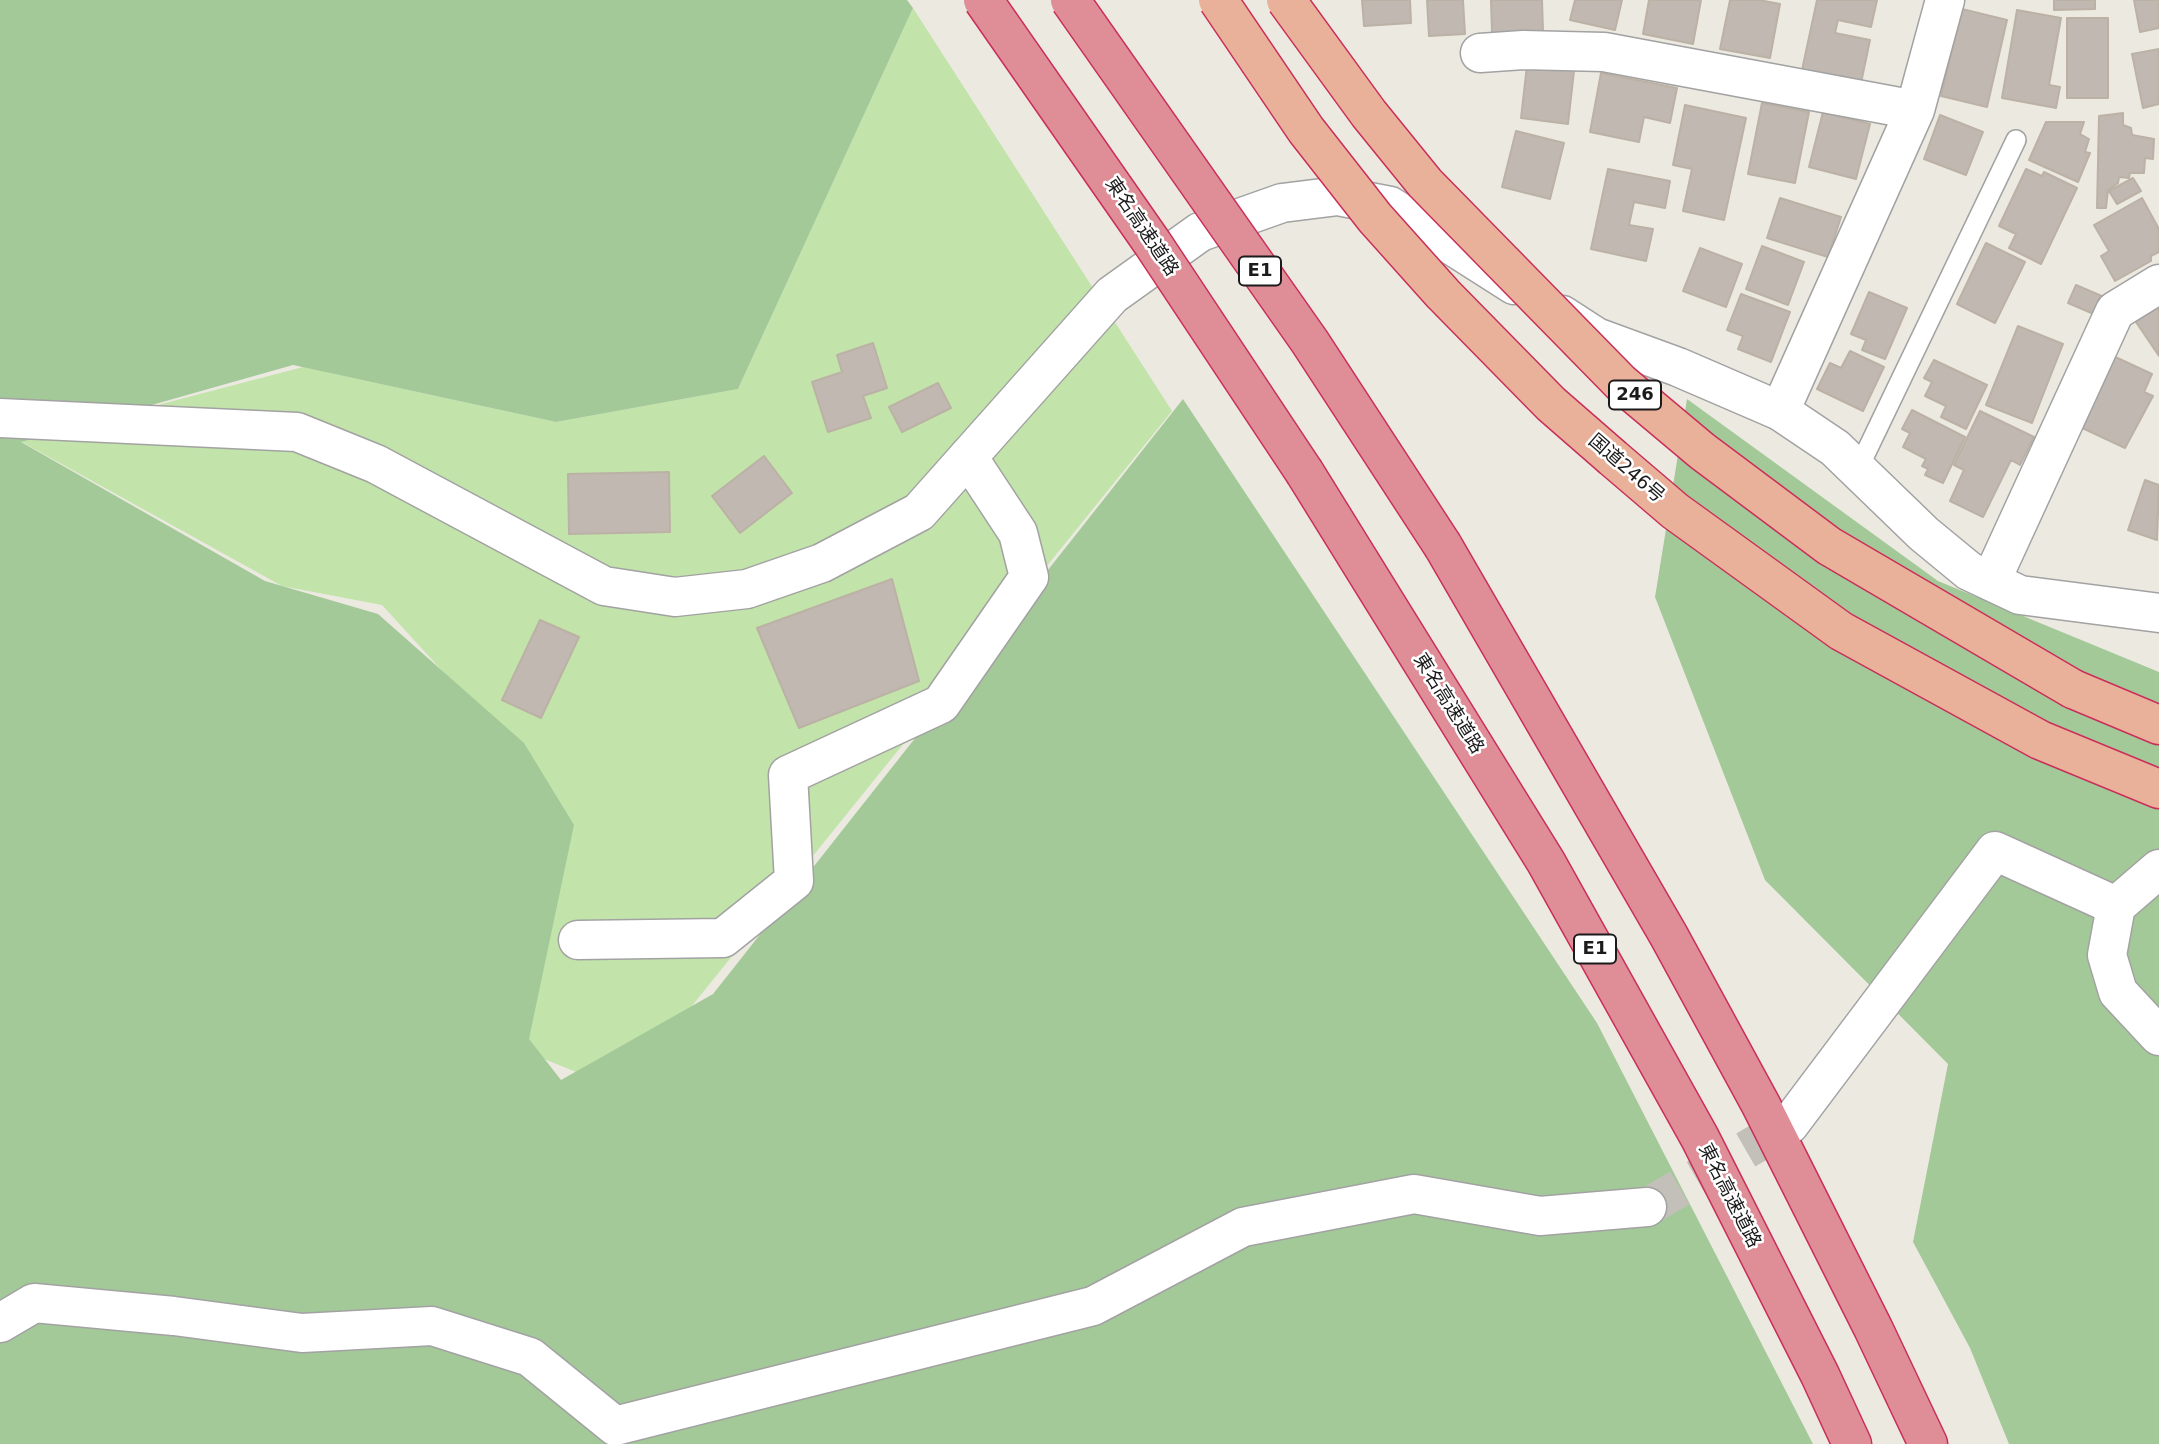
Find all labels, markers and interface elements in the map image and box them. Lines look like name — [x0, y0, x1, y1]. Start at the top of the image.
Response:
street label: 東名高速道路 — [1100, 173, 1182, 281]
road number: E1 — [1239, 256, 1281, 286]
road number: 246 — [1609, 380, 1661, 410]
street label: 国道246号 — [1583, 430, 1669, 508]
street label: 東名高速道路 — [1408, 650, 1488, 758]
road number: E1 — [1574, 934, 1616, 964]
street label: 東名高速道路 — [1693, 1140, 1765, 1252]

